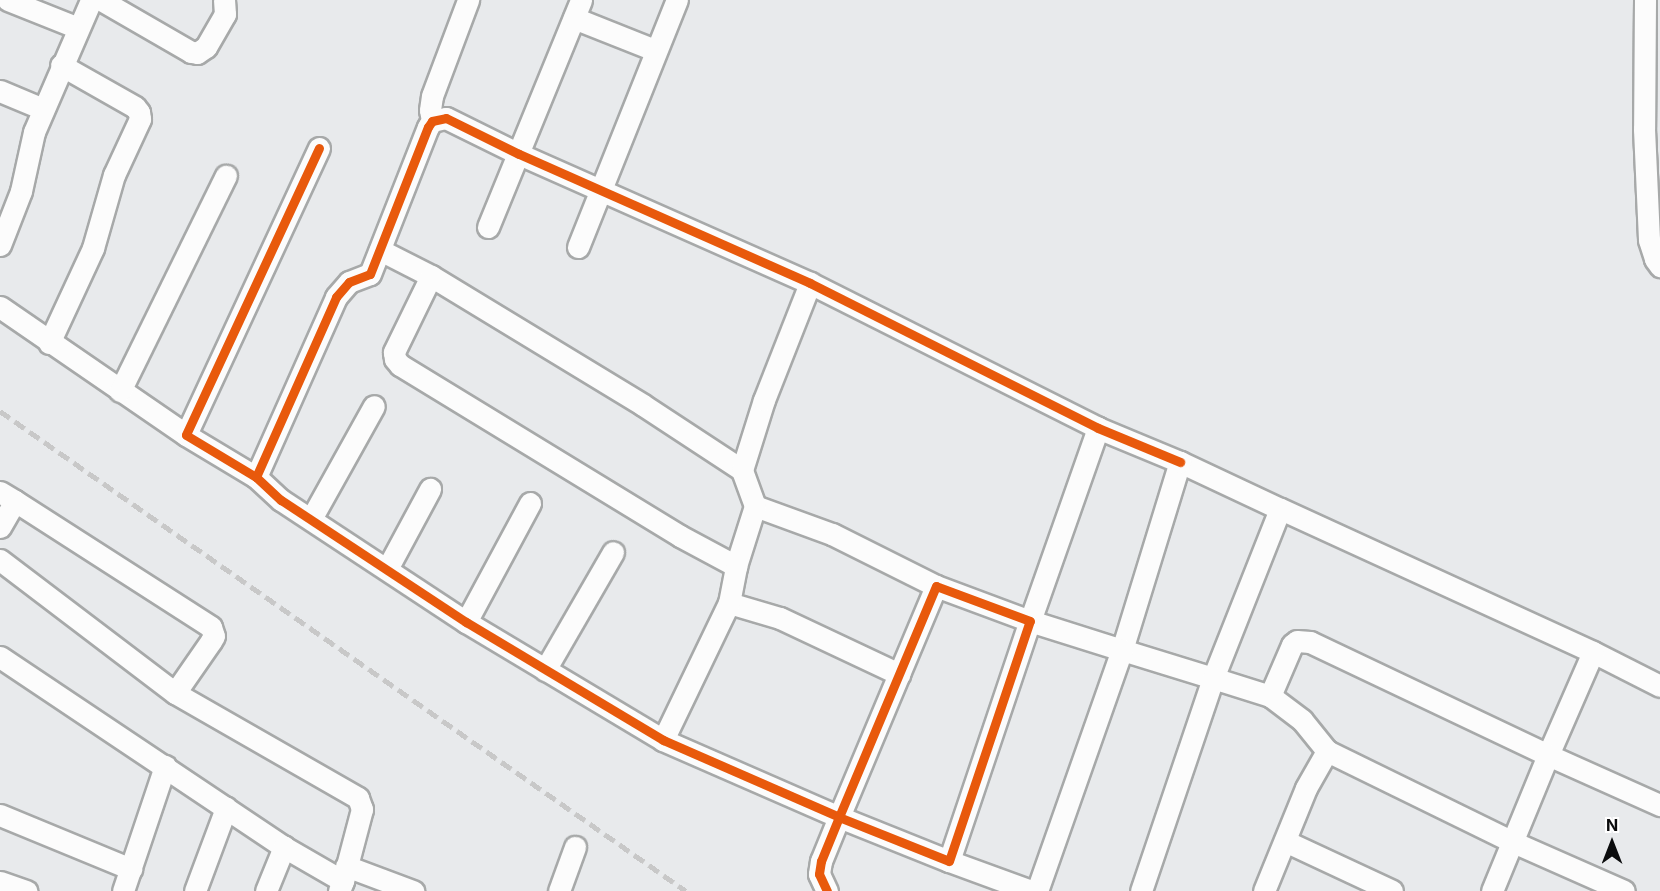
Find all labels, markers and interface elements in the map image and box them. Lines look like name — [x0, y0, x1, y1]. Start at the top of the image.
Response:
north arrow — [1582, 813, 1642, 873]
text: N — [1606, 815, 1618, 835]

